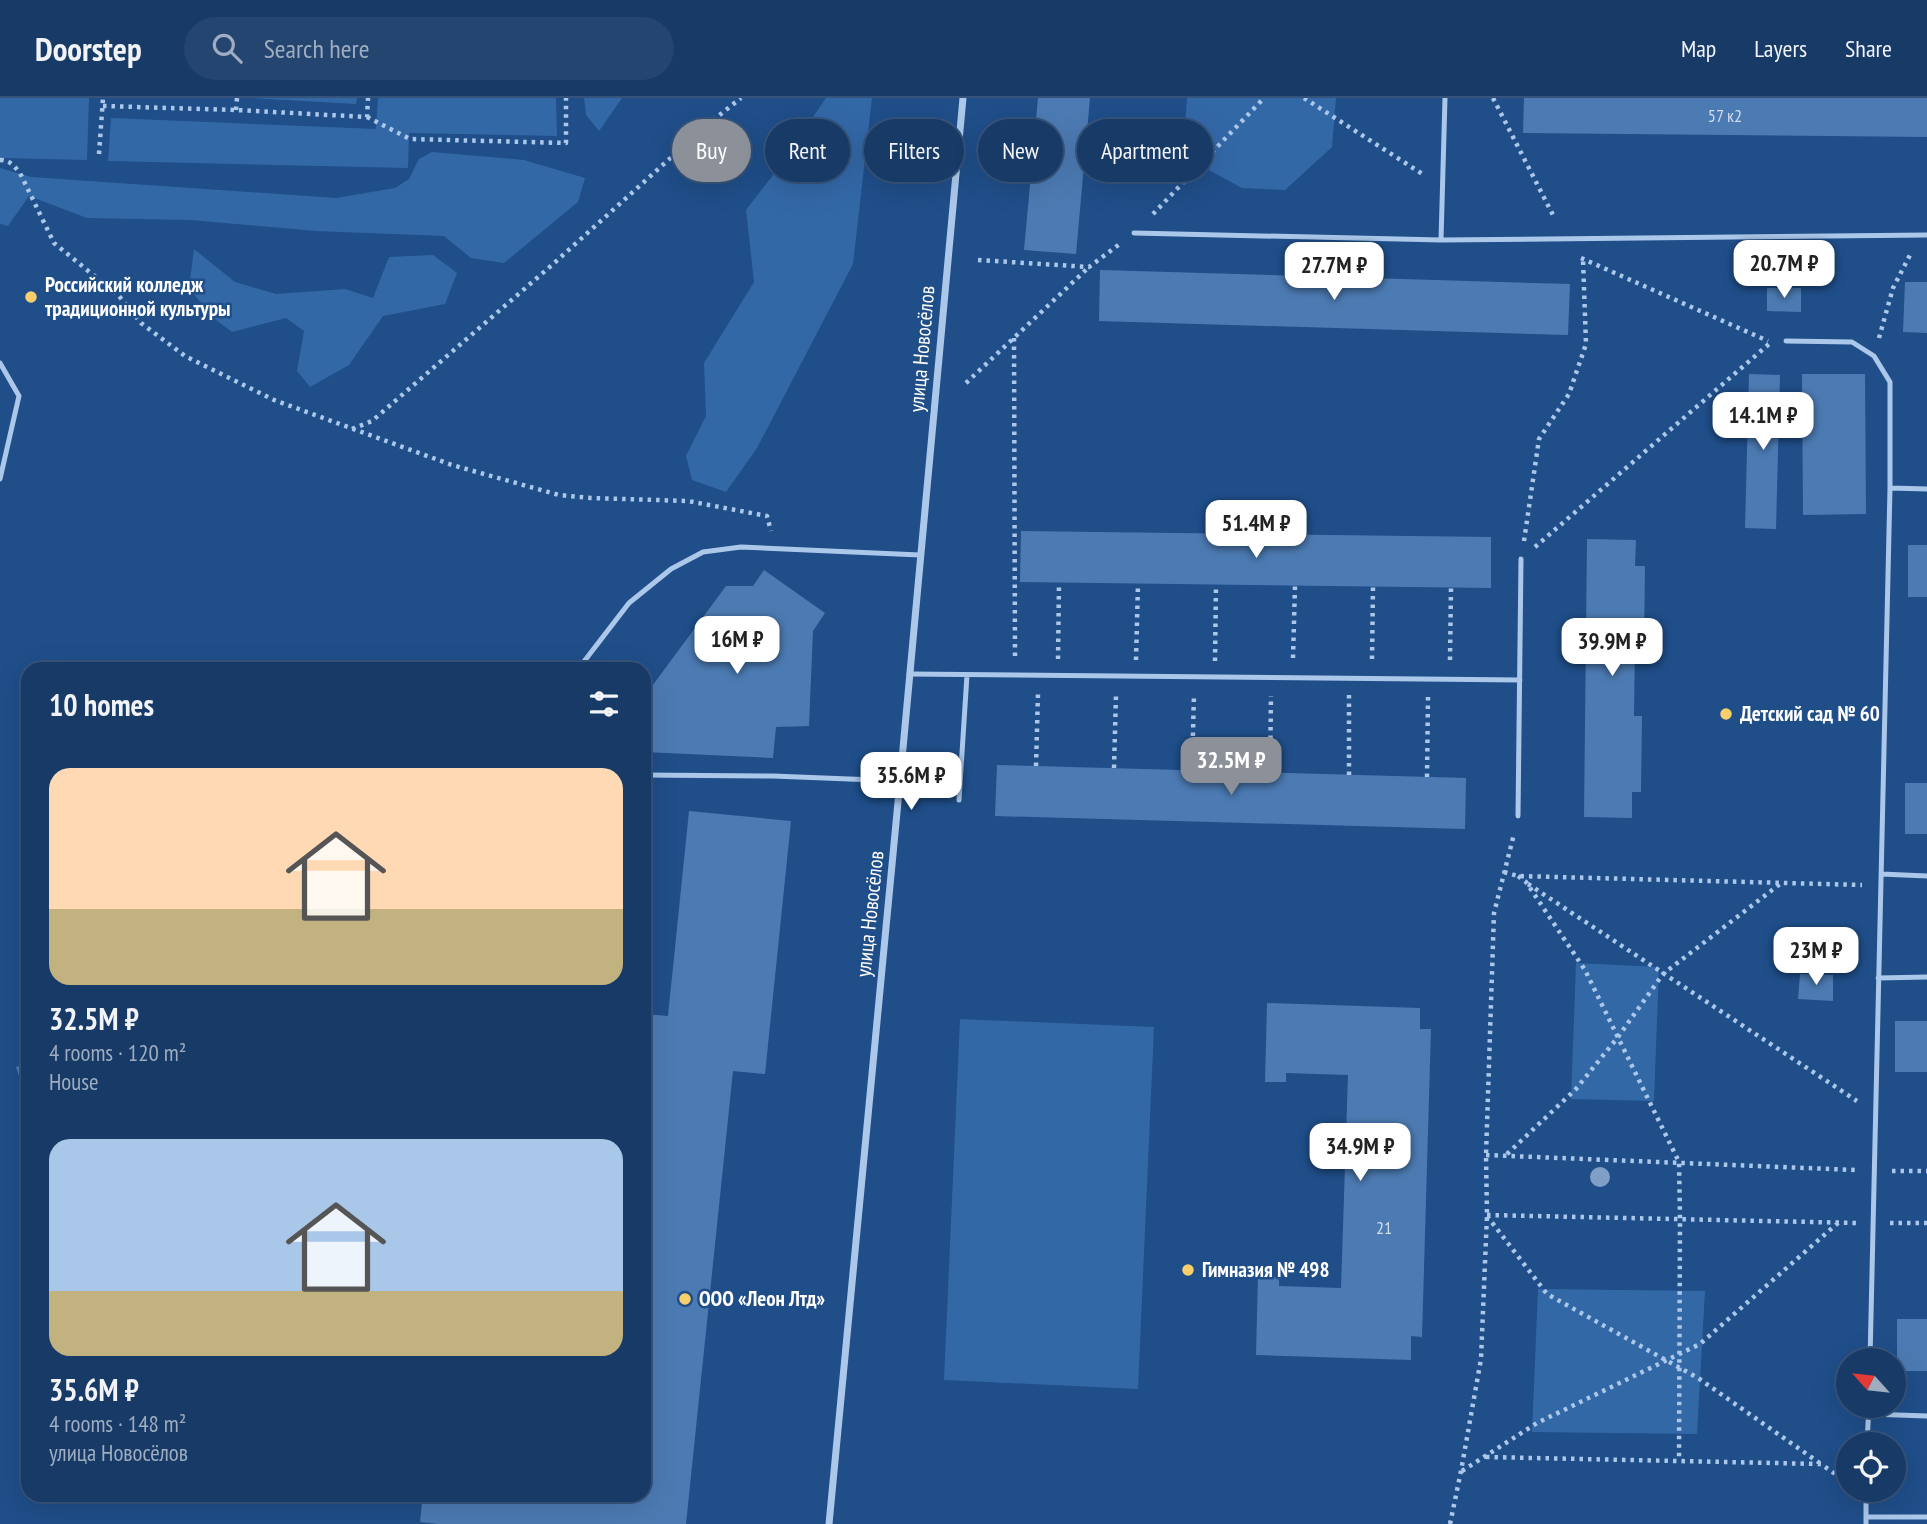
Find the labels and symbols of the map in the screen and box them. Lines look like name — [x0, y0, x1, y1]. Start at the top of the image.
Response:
house number: 57 к2 — [1708, 104, 1742, 127]
pin: 20.7M ₽ — [1719, 240, 1849, 300]
pin: 27.7M ₽ — [1269, 242, 1399, 302]
place label: Российский колледж традиционной культуры — [45, 271, 231, 322]
street label: улица Новосёлов — [903, 285, 940, 413]
marker: Российский колледж традиционной культуры — [23, 289, 39, 305]
pin: 14.1M ₽ — [1698, 392, 1828, 452]
pin: 51.4M ₽ — [1191, 500, 1321, 560]
pin: 16M ₽ — [688, 616, 786, 676]
pin: 39.9M ₽ — [1547, 618, 1677, 678]
place label: Детский сад № 60 — [1740, 700, 1880, 727]
marker: Детский сад № 60 — [1718, 706, 1734, 722]
pin: 32.5M ₽ — [1166, 738, 1296, 797]
pin: 35.6M ₽ — [846, 752, 976, 812]
street label: улица Новосёлов — [849, 849, 890, 978]
pin: 23M ₽ — [1767, 928, 1865, 987]
pin: 34.9M ₽ — [1295, 1124, 1425, 1183]
house number: 21 — [1376, 1216, 1392, 1239]
place label: Гимназия № 498 — [1202, 1256, 1329, 1283]
marker: Гимназия № 498 — [1180, 1262, 1196, 1278]
place label: ООО «Леон Лтд» — [699, 1285, 825, 1312]
marker: ООО «Леон Лтд» — [677, 1291, 693, 1307]
north arrow — [1836, 1348, 1906, 1418]

